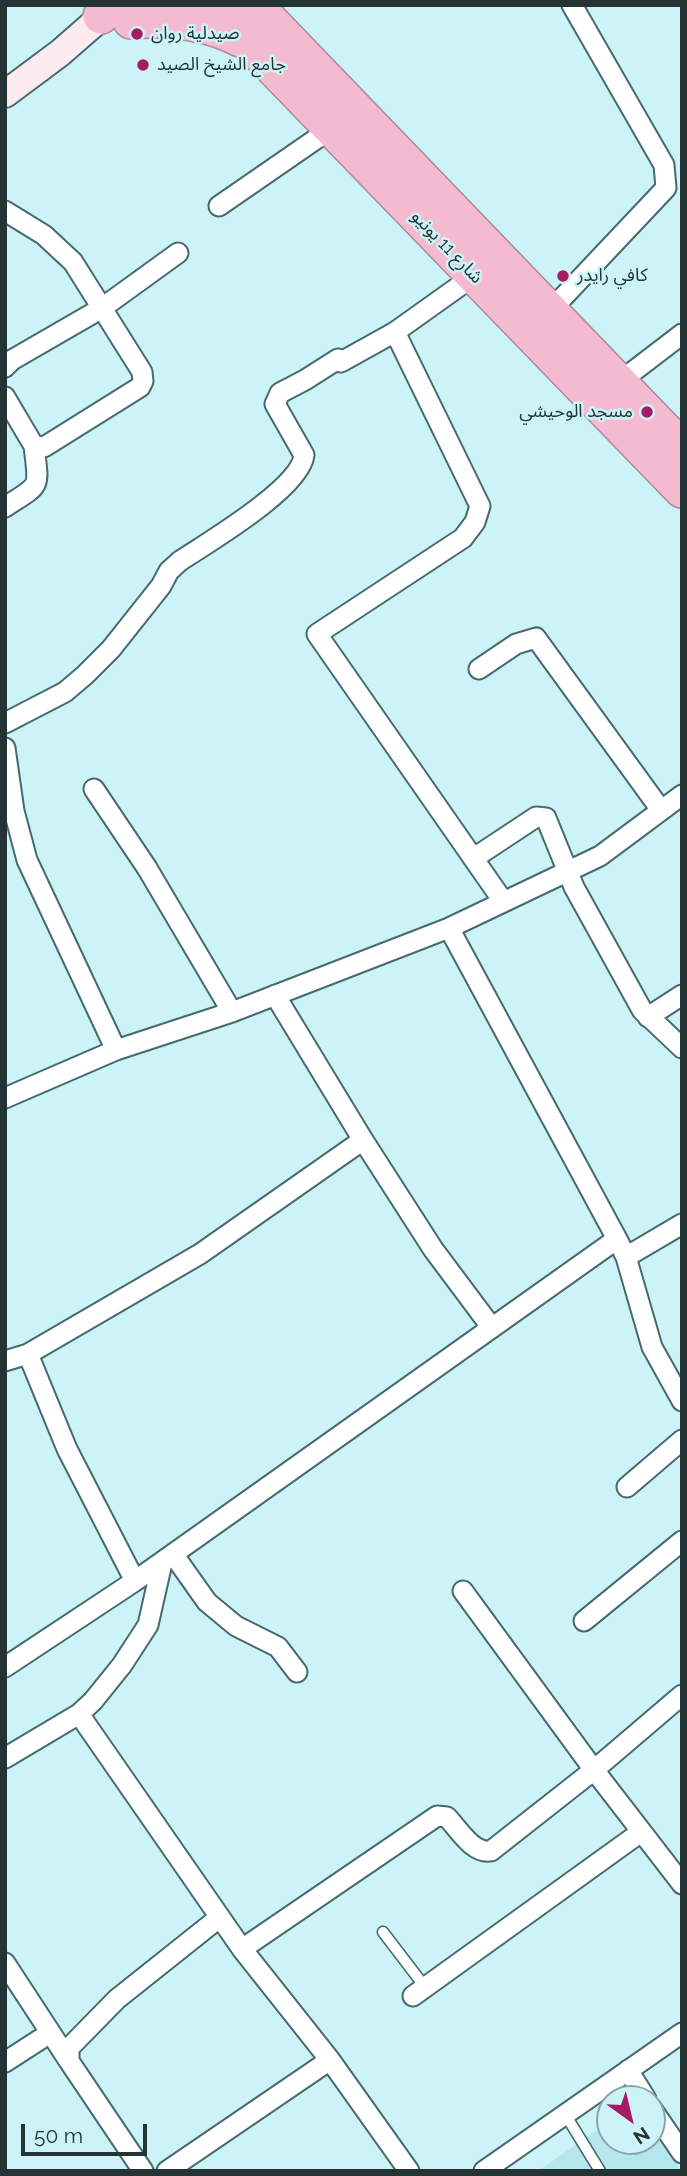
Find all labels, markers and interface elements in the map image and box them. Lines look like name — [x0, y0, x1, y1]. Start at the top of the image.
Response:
place label: صيدلية روان — [151, 23, 240, 45]
marker: صيدلية روان — [129, 26, 145, 42]
place label: جامع الشيخ الصيد — [157, 54, 286, 76]
marker: جامع الشيخ الصيد — [135, 57, 151, 73]
street label: شارع 11 يونيو — [407, 206, 487, 288]
place label: كافي رايدر — [577, 265, 648, 287]
marker: كافي رايدر — [555, 268, 571, 284]
place label: مسجد الوحيشي — [519, 401, 633, 423]
marker: مسجد الوحيشي — [639, 404, 655, 420]
north arrow — [596, 2085, 666, 2155]
scale bar — [24, 2110, 150, 2154]
text: 50 m — [34, 2123, 83, 2148]
text: N — [629, 2123, 654, 2149]

